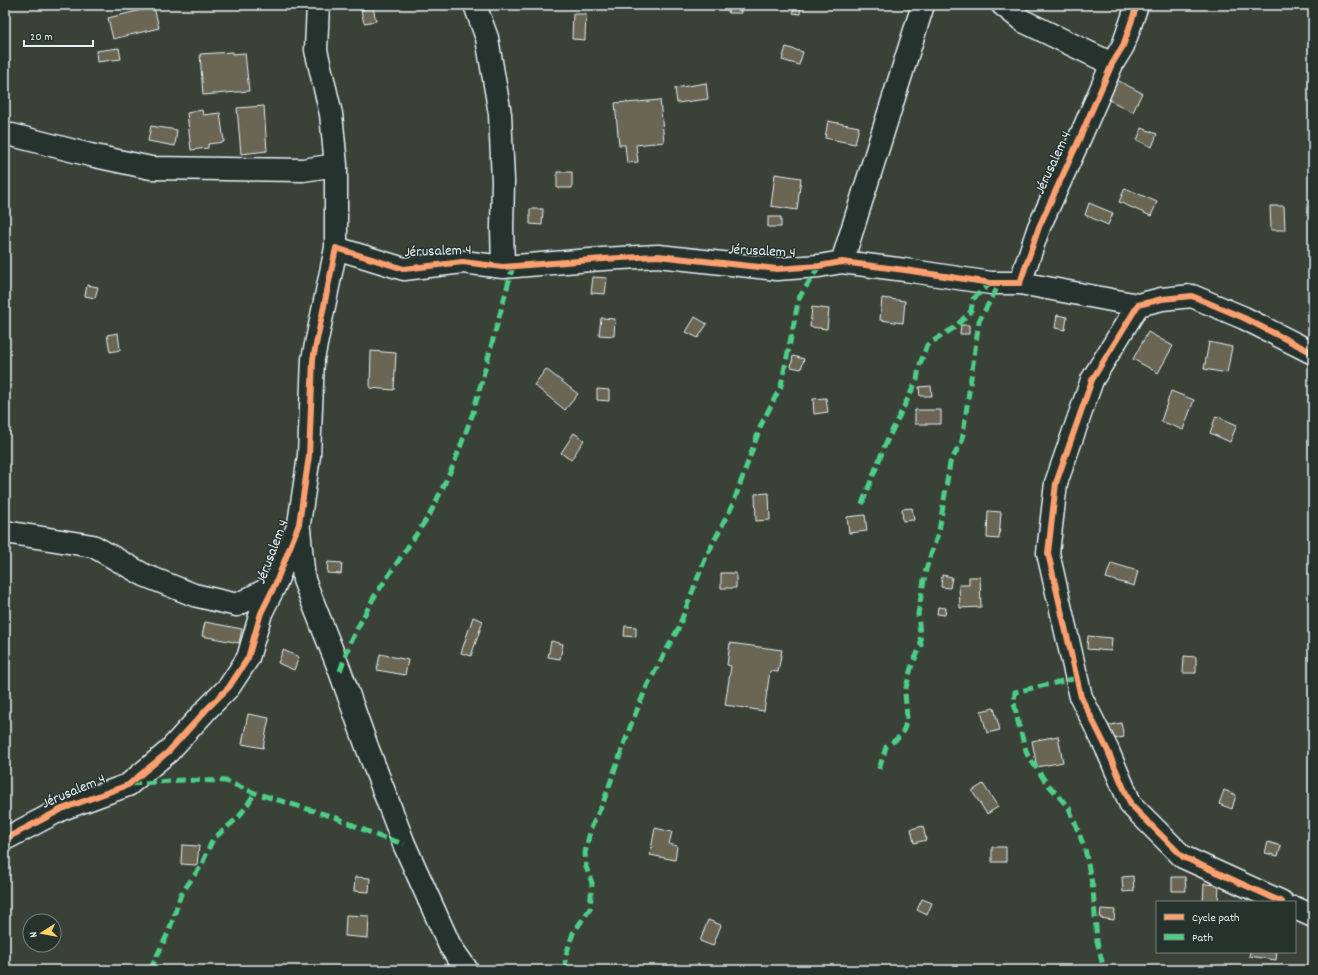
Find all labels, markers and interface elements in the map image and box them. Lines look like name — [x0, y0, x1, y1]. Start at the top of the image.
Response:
scale bar — [24, 22, 93, 48]
text: 20 m — [30, 29, 53, 46]
street label: Jérusalem 4 — [1030, 128, 1078, 198]
street label: Jérusalem 4 — [728, 239, 796, 265]
street label: Jérusalem 4 — [404, 240, 472, 264]
street label: Jérusalem 4 — [251, 517, 295, 587]
street label: Jérusalem 4 — [39, 769, 109, 815]
legend — [1156, 901, 1296, 953]
text: Cycle path — [1192, 910, 1240, 927]
north arrow — [22, 913, 62, 953]
text: N — [26, 930, 43, 939]
text: Path — [1192, 930, 1213, 947]

